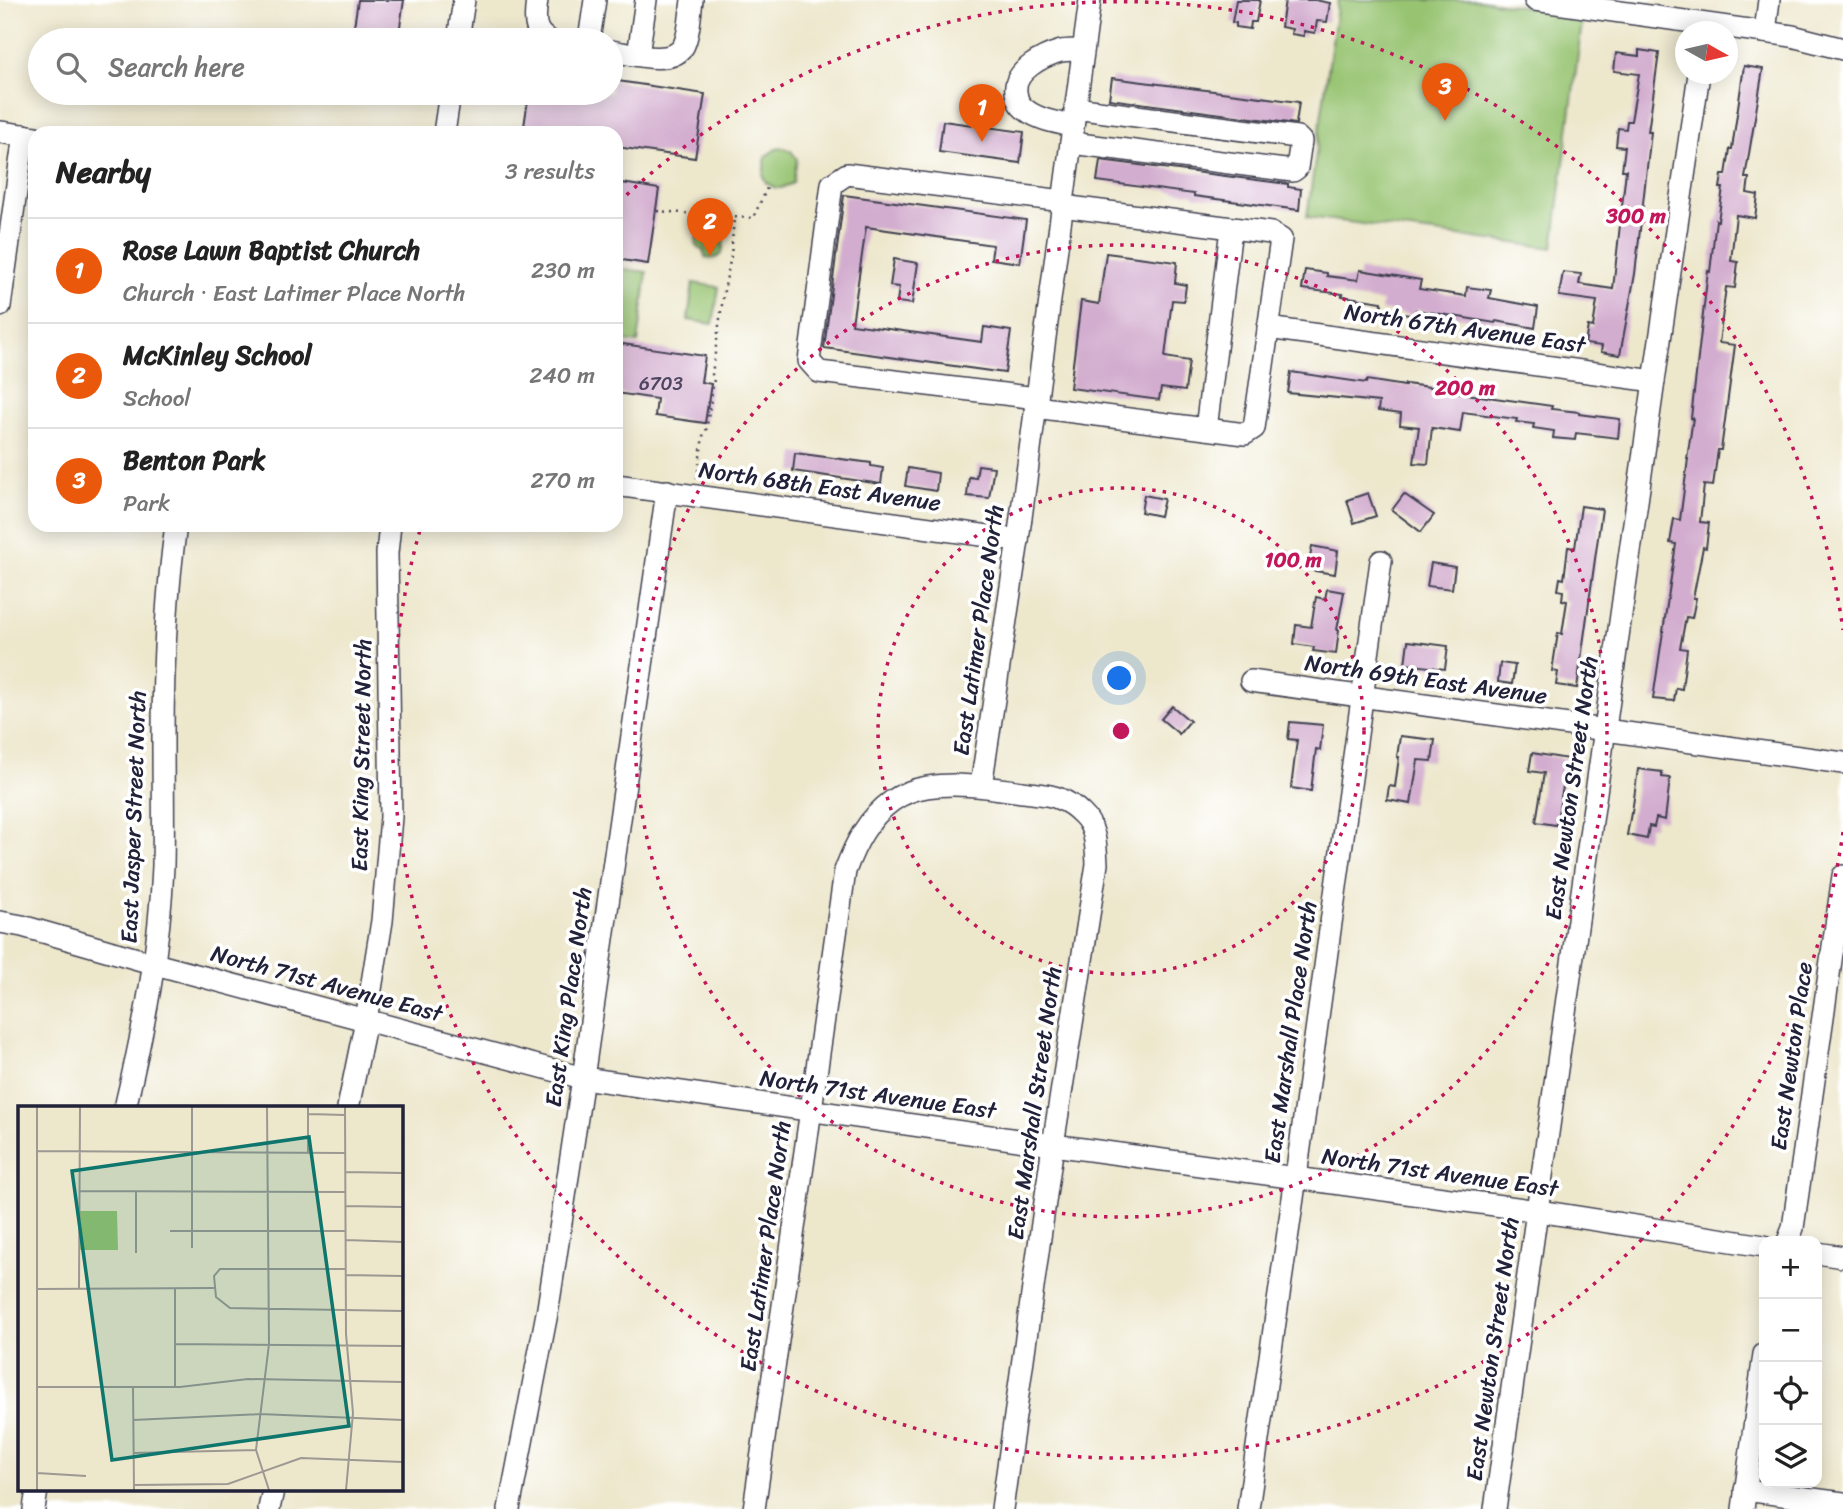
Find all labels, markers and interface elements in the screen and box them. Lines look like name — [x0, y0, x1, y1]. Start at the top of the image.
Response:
north arrow — [1675, 21, 1738, 84]
search box — [28, 28, 623, 105]
text: Search here — [108, 44, 245, 90]
icon: search — [52, 48, 90, 86]
pin: 3 — [1422, 63, 1468, 121]
pin: 1 — [959, 84, 1005, 142]
text: Nearby — [56, 145, 151, 199]
text: 3 results — [505, 151, 595, 192]
text: 300 m — [1605, 197, 1667, 235]
pin: 2 — [687, 198, 733, 256]
text: Rose Lawn Baptist Church — [123, 227, 420, 273]
text: 1 — [74, 250, 84, 291]
text: 230 m — [531, 250, 595, 291]
text: Church · East Latimer Place North — [123, 273, 466, 314]
street label: North 67th Avenue East — [1342, 291, 1590, 366]
text: McKinley School — [123, 332, 312, 378]
text: 2 — [72, 355, 86, 396]
text: 240 m — [529, 355, 595, 396]
house number: 6703 — [639, 367, 684, 400]
text: 200 m — [1434, 369, 1496, 407]
text: School — [123, 378, 191, 419]
text: Benton Park — [123, 437, 266, 483]
street label: North 68th East Avenue — [696, 449, 944, 524]
text: 3 — [73, 460, 85, 501]
text: 270 m — [530, 460, 595, 501]
text: Park — [123, 483, 170, 524]
street label: East Latimer Place North — [941, 502, 1016, 758]
text: 100 m — [1264, 541, 1322, 579]
street label: East King Street North — [339, 638, 384, 872]
street label: North 69th East Avenue — [1302, 642, 1550, 717]
street label: East Newton Street North — [1533, 653, 1610, 923]
your location — [1102, 661, 1136, 695]
street label: East Jasper Street North — [109, 690, 158, 944]
centre of rings — [1109, 719, 1133, 743]
street label: East King Place North — [533, 884, 604, 1110]
street label: East Marshall Place North — [1252, 898, 1329, 1166]
street label: North 71st Avenue East — [206, 933, 449, 1035]
street label: East Newton Place — [1758, 959, 1825, 1153]
street label: East Marshall Street North — [995, 964, 1074, 1242]
street label: North 71st Avenue East — [757, 1058, 1000, 1132]
inset map — [18, 1106, 402, 1492]
street label: East Latimer Place North — [728, 1118, 803, 1374]
street label: North 71st Avenue East — [1319, 1136, 1562, 1210]
street label: East Newton Street North — [1454, 1214, 1531, 1484]
map controls — [1759, 1236, 1822, 1488]
button: + — [1759, 1236, 1822, 1299]
button: − — [1759, 1299, 1822, 1362]
button: locate — [1759, 1362, 1822, 1425]
button: layers — [1759, 1425, 1822, 1488]

